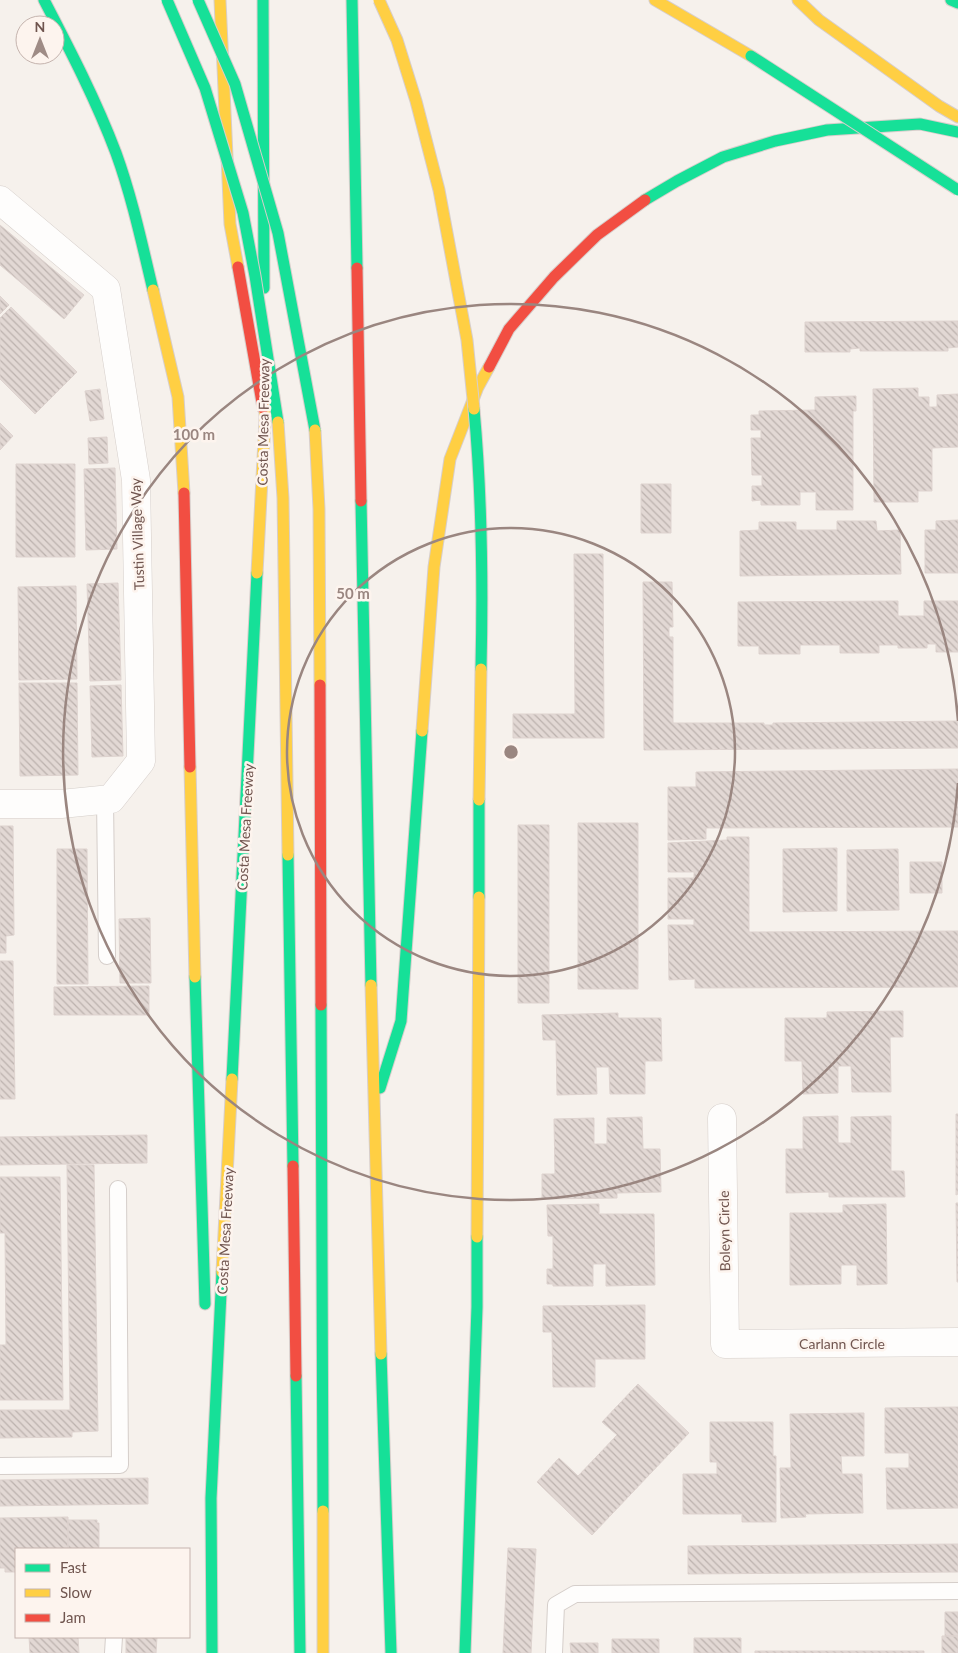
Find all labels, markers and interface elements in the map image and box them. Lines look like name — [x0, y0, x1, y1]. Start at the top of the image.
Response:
north arrow — [15, 15, 65, 65]
text: N — [35, 18, 45, 35]
street label: Costa Mesa Freeway — [253, 357, 273, 486]
text: 100 m — [173, 425, 215, 443]
street label: Tustin Village Way — [127, 477, 147, 590]
text: 50 m — [336, 584, 370, 602]
centre of rings — [502, 743, 520, 761]
street label: Costa Mesa Freeway — [233, 762, 257, 891]
street label: Costa Mesa Freeway — [213, 1166, 237, 1295]
street label: Boleyn Circle — [715, 1190, 733, 1272]
street label: Carlann Circle — [799, 1335, 885, 1352]
legend — [15, 1548, 190, 1638]
text: Fast — [60, 1558, 87, 1576]
text: Slow — [60, 1583, 92, 1601]
text: Jam — [60, 1608, 86, 1626]

